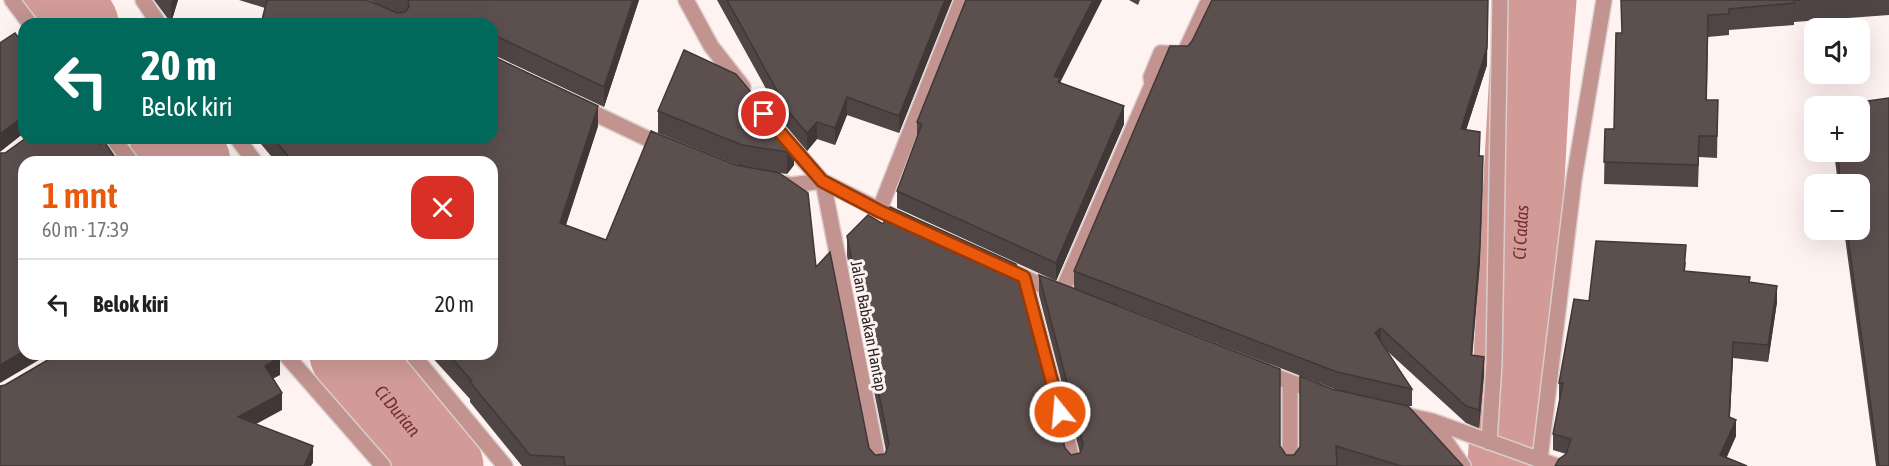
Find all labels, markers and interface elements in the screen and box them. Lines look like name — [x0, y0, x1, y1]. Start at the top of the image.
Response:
map controls — [1804, 18, 1870, 240]
button: sound — [1804, 18, 1870, 84]
text: 20 m — [141, 41, 216, 89]
icon: left — [42, 42, 120, 120]
pin — [738, 88, 789, 139]
text: Belok kiri — [141, 91, 233, 122]
button: + — [1804, 96, 1870, 162]
icon: arrive — [747, 97, 780, 130]
text: 1 mnt — [42, 174, 118, 216]
button: − — [1804, 174, 1870, 240]
button: close — [411, 176, 474, 239]
water label: Ci Cadas — [1509, 205, 1533, 260]
text: 60 m · 17:39 — [42, 218, 129, 241]
street label: Jalan Babakan Hantap — [847, 259, 891, 393]
icon: left — [42, 288, 75, 321]
text: Belok kiri — [93, 291, 168, 317]
text: 20 m — [434, 291, 474, 317]
position arrow — [1028, 380, 1092, 444]
water label: Ci Durian — [370, 381, 425, 441]

